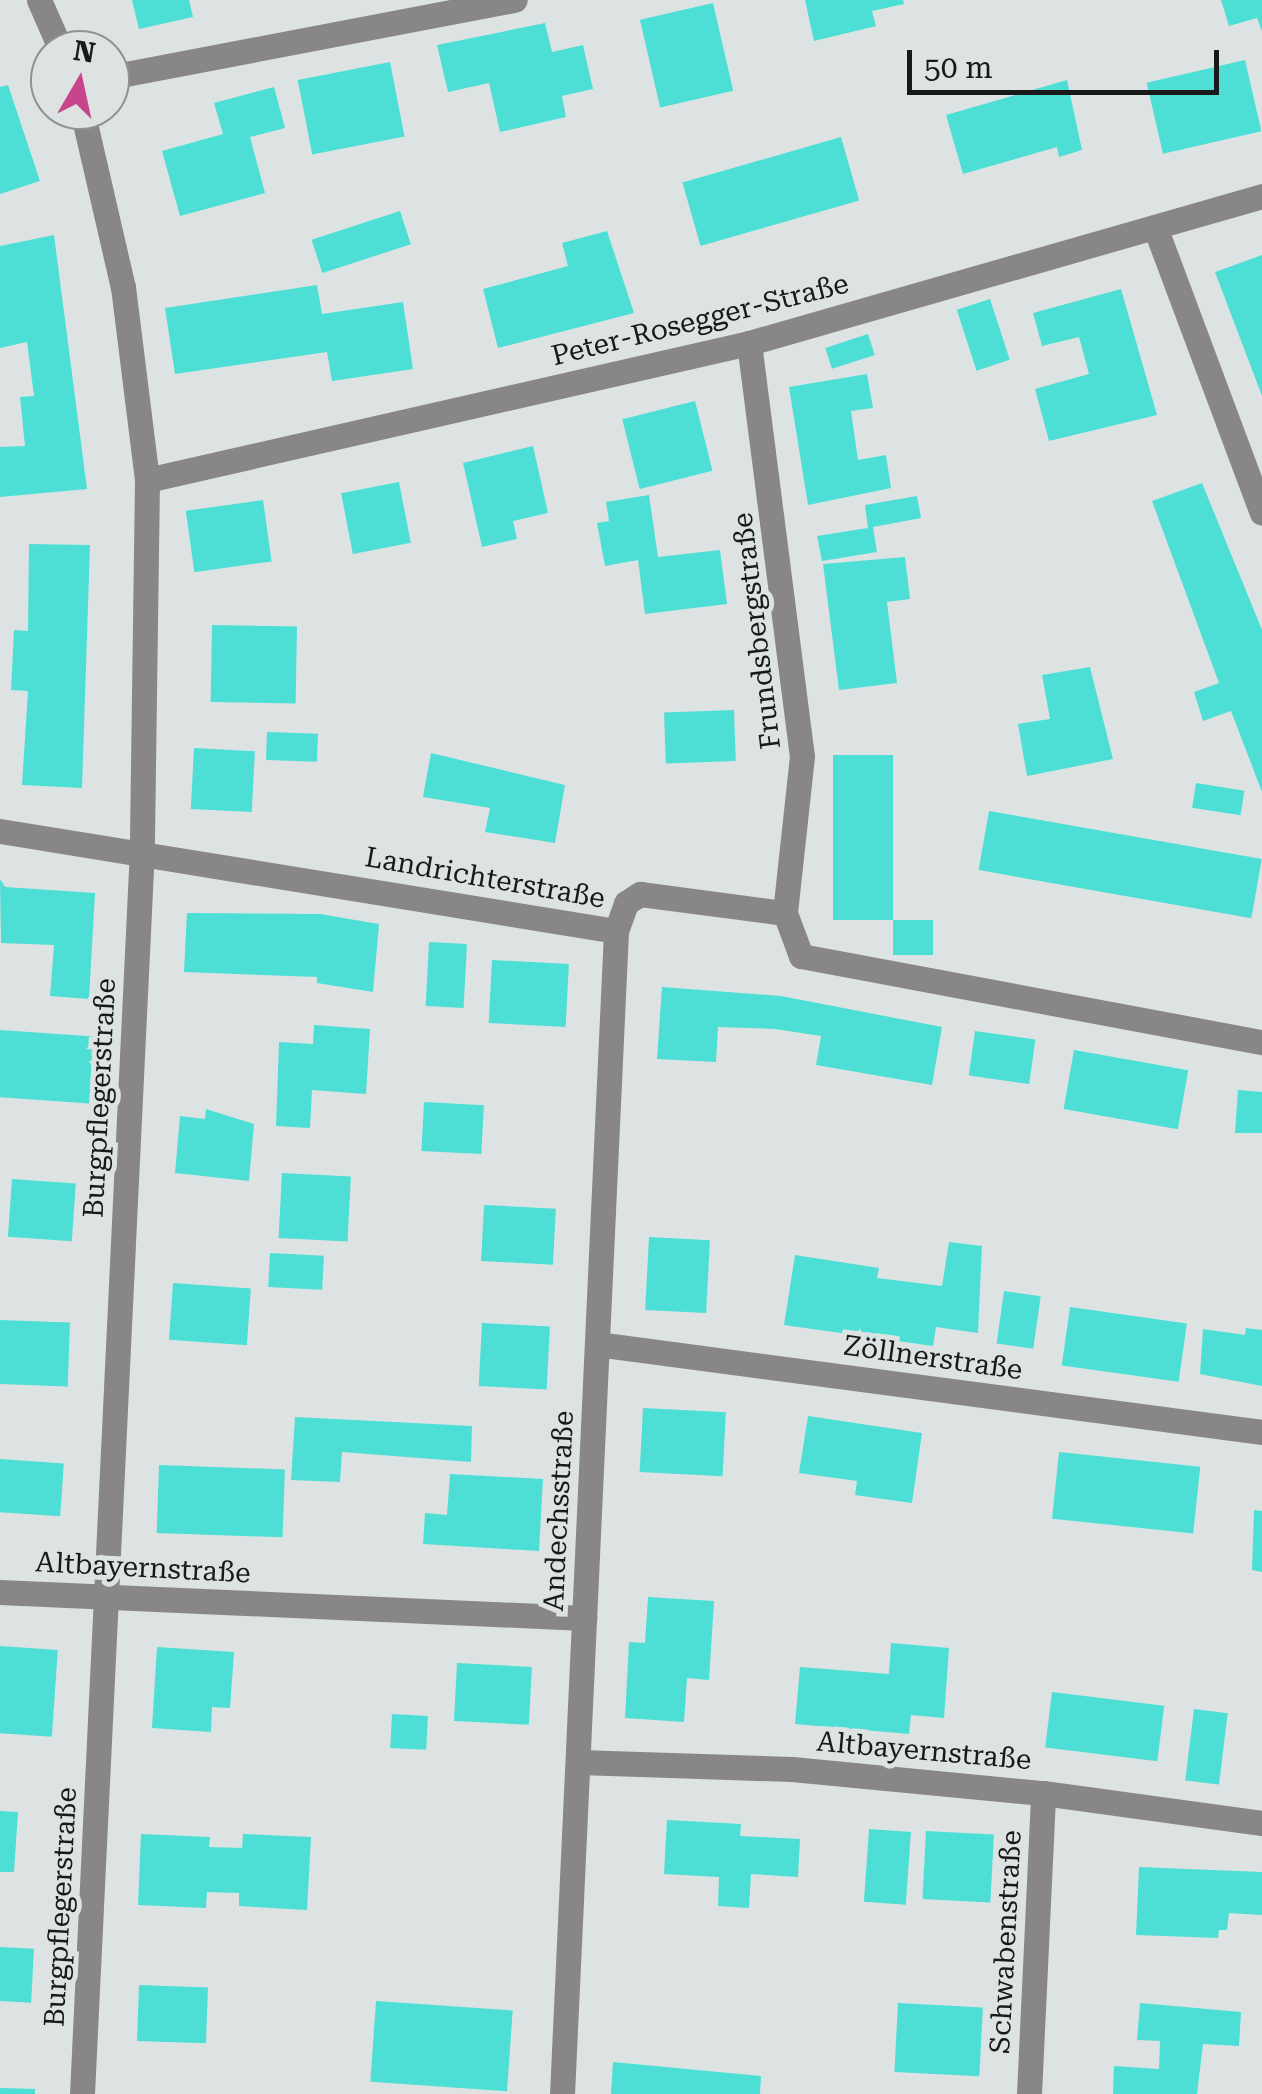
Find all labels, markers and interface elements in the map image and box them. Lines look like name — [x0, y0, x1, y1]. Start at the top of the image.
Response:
north arrow — [30, 30, 130, 130]
scale bar — [912, 30, 1224, 92]
text: N — [71, 34, 98, 70]
text: 50 m — [924, 50, 993, 85]
street label: Peter-Rosegger-Straße — [548, 267, 852, 373]
street label: Frundsbergstraße — [726, 511, 788, 751]
street label: Landrichterstraße — [362, 840, 608, 916]
street label: Burgpflegerstraße — [77, 977, 123, 1219]
street label: Zöllnerstraße — [841, 1329, 1025, 1387]
street label: Andechsstraße — [537, 1410, 581, 1612]
street label: Altbayernstraße — [35, 1546, 251, 1590]
street label: Altbayernstraße — [815, 1725, 1033, 1777]
street label: Burgpflegerstraße — [38, 1786, 84, 2028]
street label: Schwabenstraße — [983, 1829, 1029, 2055]

